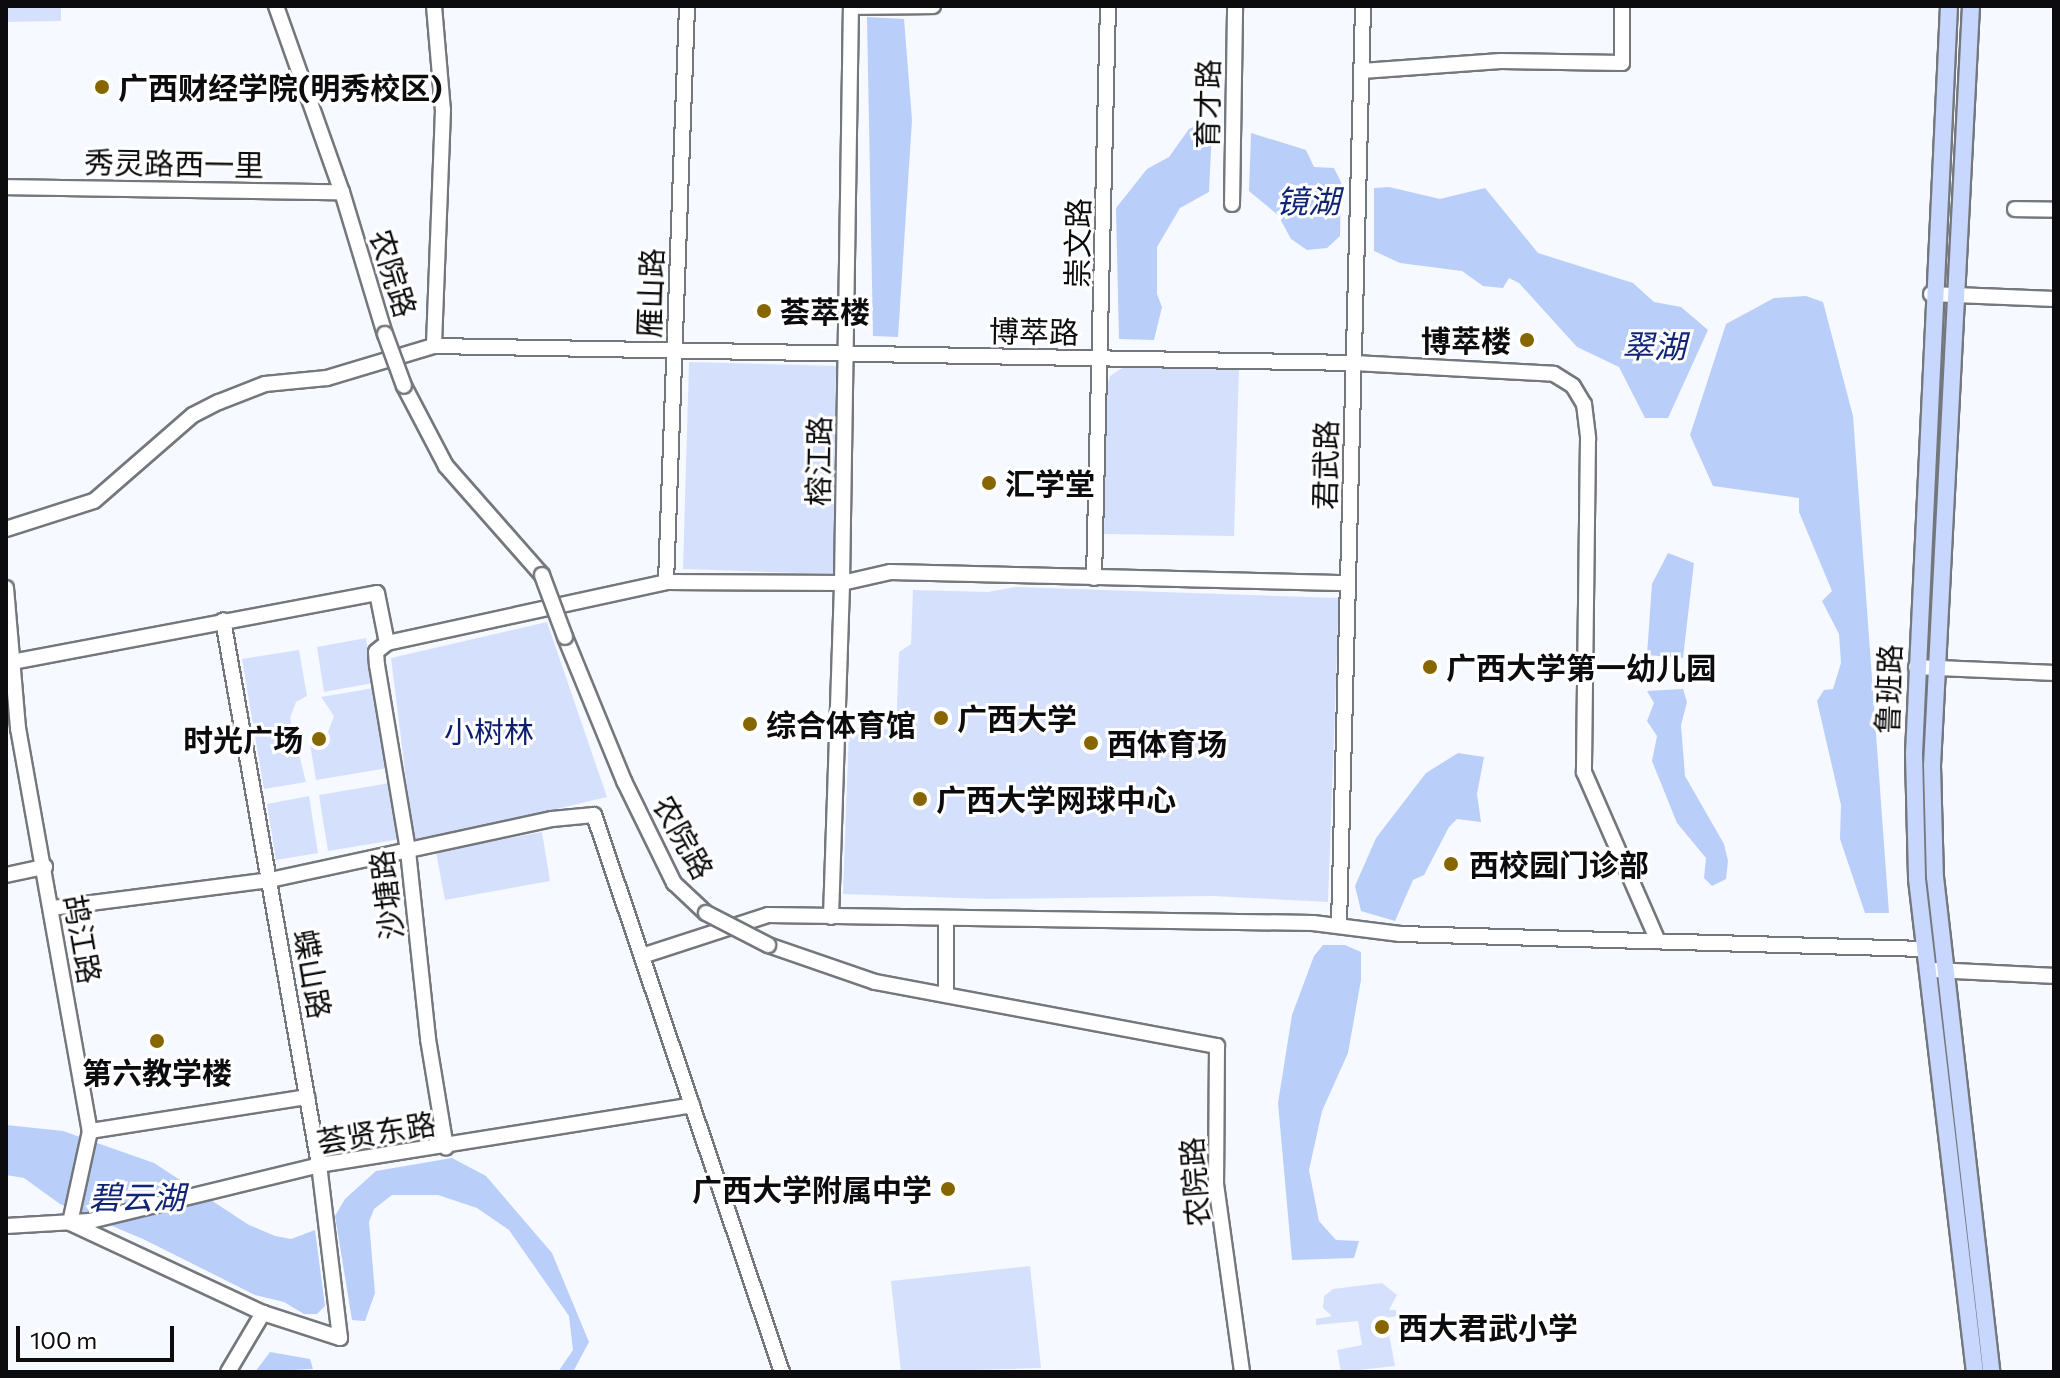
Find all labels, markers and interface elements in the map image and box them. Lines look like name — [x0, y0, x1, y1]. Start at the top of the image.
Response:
street label: 育才路 — [1188, 59, 1226, 149]
place label: 广西财经学院(明秀校区) — [118, 69, 443, 105]
marker: 广西财经学院(明秀校区) — [93, 78, 111, 96]
street label: 秀灵路西一里 — [84, 143, 264, 183]
water label: 镜湖 — [1276, 181, 1340, 219]
street label: 崇文路 — [1058, 198, 1096, 288]
street label: 农院路 — [364, 225, 424, 321]
street label: 雁山路 — [630, 247, 670, 339]
place label: 荟萃楼 — [780, 293, 870, 329]
marker: 荟萃楼 — [755, 302, 773, 320]
street label: 博萃路 — [989, 312, 1079, 350]
place label: 博萃楼 — [1421, 322, 1511, 358]
water label: 翠湖 — [1622, 326, 1686, 364]
marker: 博萃楼 — [1518, 331, 1536, 349]
street label: 榕江路 — [799, 416, 837, 506]
street label: 君武路 — [1306, 420, 1344, 510]
place label: 汇学堂 — [1005, 465, 1095, 501]
marker: 汇学堂 — [980, 474, 998, 492]
street label: 鲁班路 — [1868, 643, 1908, 735]
place label: 广西大学第一幼儿园 — [1446, 649, 1716, 685]
marker: 广西大学第一幼儿园 — [1421, 658, 1439, 676]
place label: 广西大学 — [957, 700, 1077, 736]
place label: 综合体育馆 — [766, 706, 916, 742]
marker: 广西大学 — [932, 709, 950, 727]
park label: 小树林 — [444, 713, 534, 749]
marker: 综合体育馆 — [741, 715, 759, 733]
place label: 时光广场 — [183, 721, 303, 757]
place label: 西体育场 — [1107, 725, 1227, 761]
marker: 时光广场 — [310, 730, 328, 748]
marker: 西体育场 — [1082, 734, 1100, 752]
place label: 广西大学网球中心 — [936, 781, 1176, 817]
street label: 农院路 — [646, 789, 722, 885]
marker: 广西大学网球中心 — [911, 790, 929, 808]
place label: 西校园门诊部 — [1469, 846, 1649, 882]
street label: 沙塘路 — [363, 848, 409, 942]
marker: 西校园门诊部 — [1440, 853, 1462, 875]
street label: 鸪江路 — [57, 892, 109, 986]
street label: 蝶山路 — [287, 927, 339, 1021]
marker: 第六教学楼 — [148, 1032, 166, 1050]
place label: 第六教学楼 — [82, 1054, 232, 1090]
street label: 荟贤东路 — [314, 1105, 438, 1159]
street label: 农院路 — [1173, 1136, 1215, 1228]
place label: 广西大学附属中学 — [692, 1171, 932, 1207]
water label: 碧云湖 — [89, 1177, 185, 1215]
marker: 广西大学附属中学 — [939, 1180, 957, 1198]
place label: 西大君武小学 — [1398, 1309, 1578, 1345]
scale bar — [20, 1310, 178, 1360]
marker: 西大君武小学 — [1373, 1318, 1391, 1336]
text: 100 m — [30, 1325, 97, 1354]

